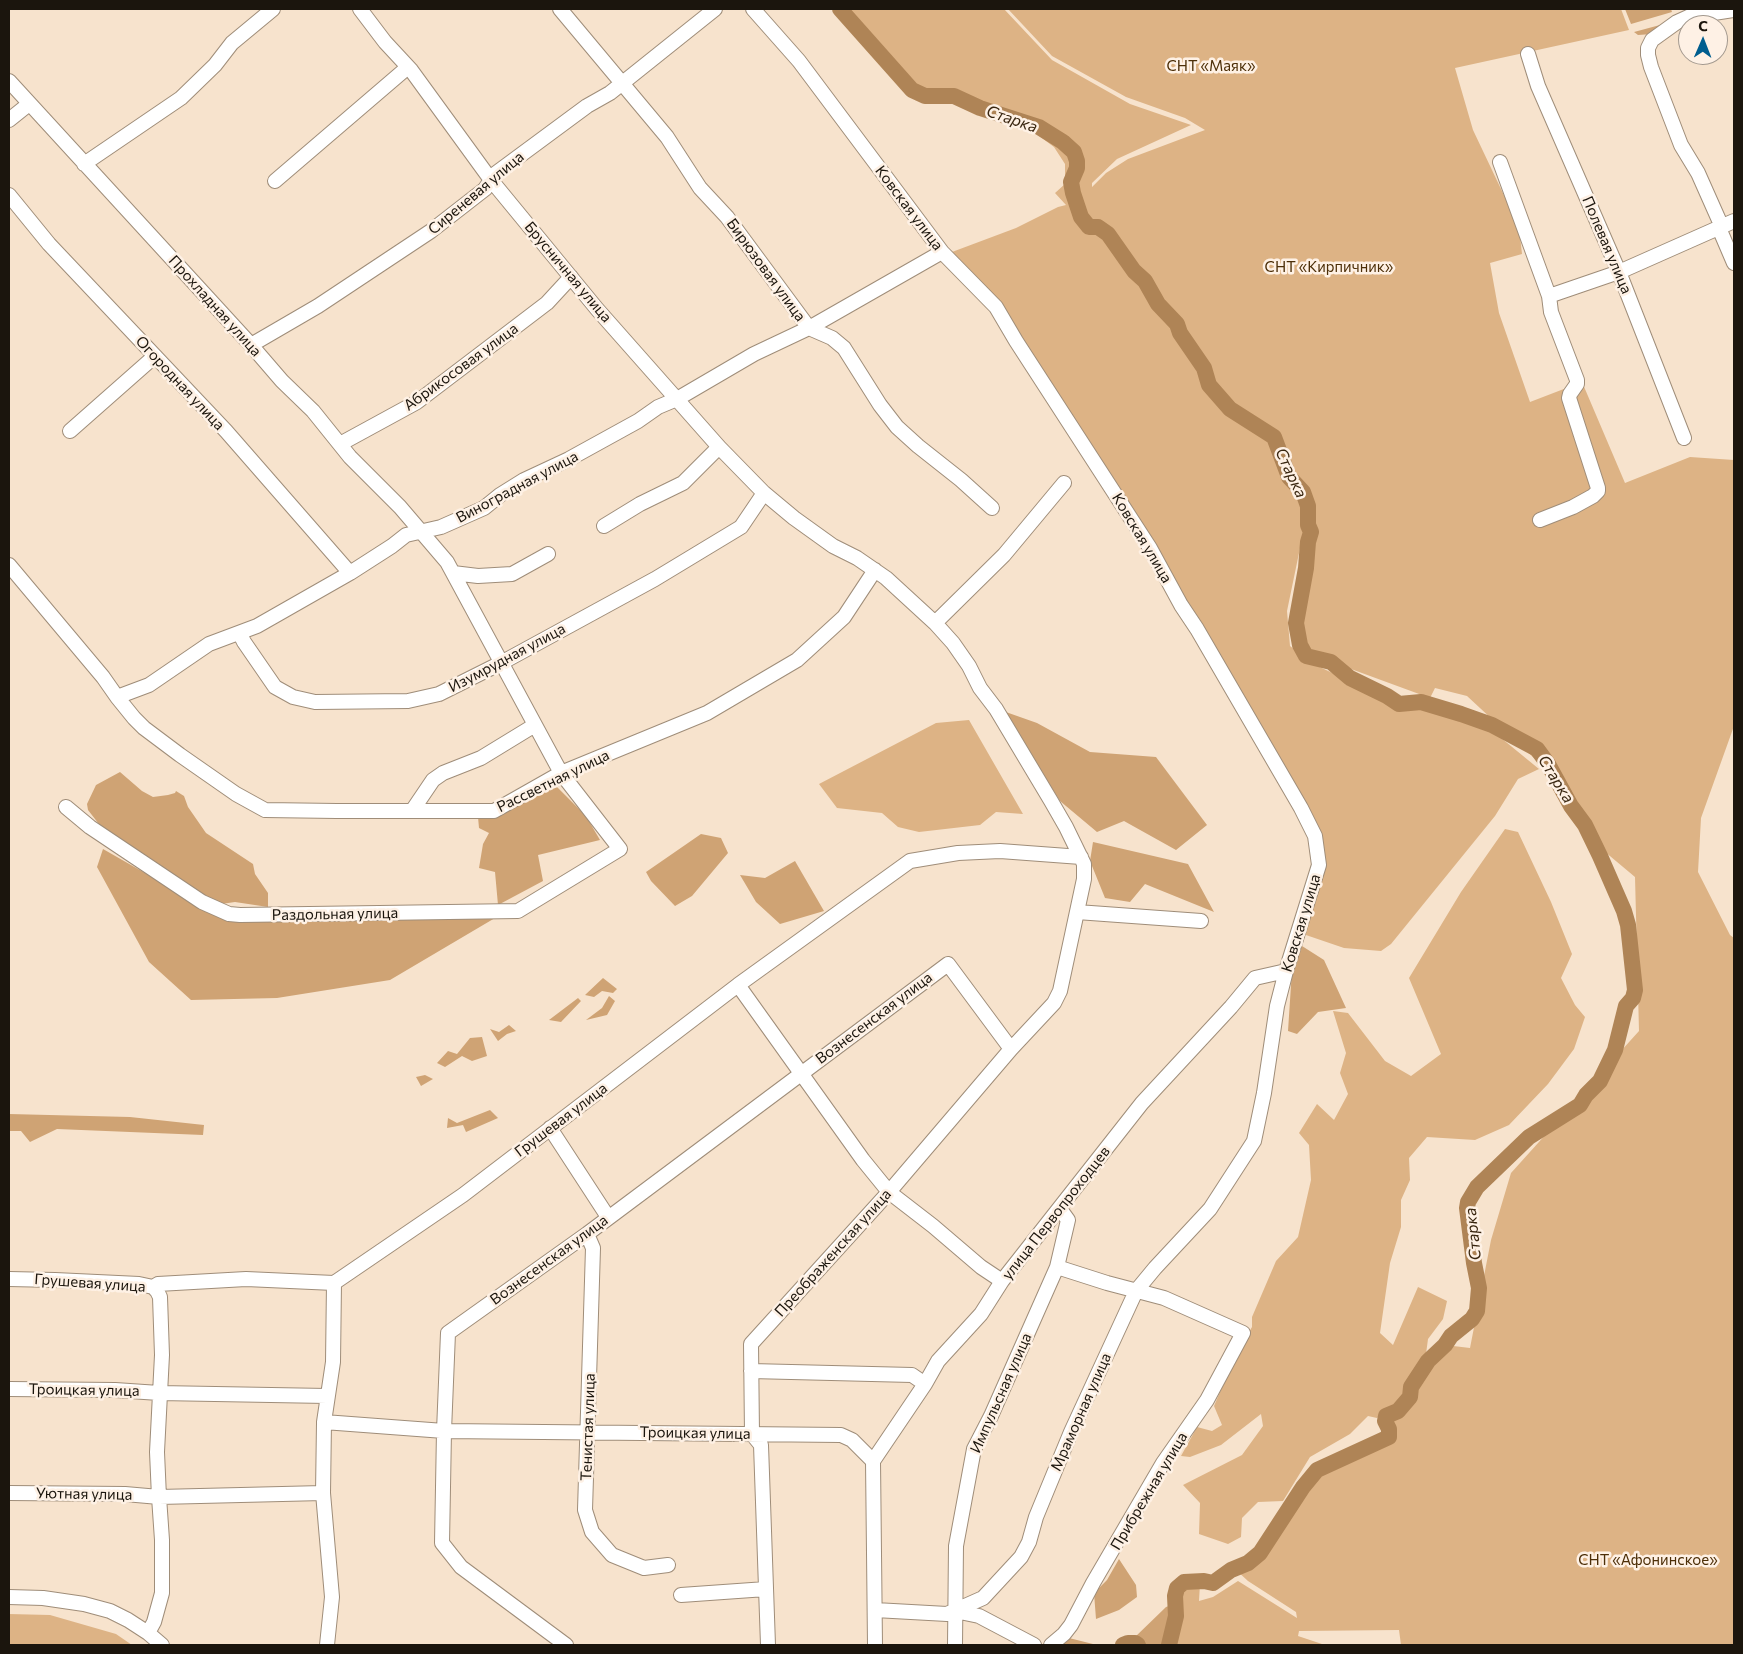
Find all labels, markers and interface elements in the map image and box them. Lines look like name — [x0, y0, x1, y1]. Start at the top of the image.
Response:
north arrow — [1678, 15, 1728, 65]
text: С — [1698, 17, 1708, 34]
park label: СНТ «Маяк» — [1167, 57, 1255, 75]
water label: Старка — [984, 101, 1040, 137]
street label: Сиреневая улица — [424, 148, 528, 238]
street label: Ковская улица — [871, 162, 947, 254]
street label: Полевая улица — [1578, 194, 1636, 296]
street label: Бирюзовая улица — [723, 215, 809, 325]
street label: Брусничная улица — [521, 218, 615, 326]
street label: Прохладная улица — [165, 252, 265, 360]
park label: СНТ «Кирпичник» — [1265, 258, 1393, 276]
street label: Абрикосовая улица — [400, 319, 522, 415]
street label: Огородная улица — [132, 332, 228, 434]
water label: Старка — [1271, 445, 1311, 501]
street label: Виноградная улица — [453, 447, 581, 527]
street label: Ковская улица — [1108, 490, 1176, 586]
street label: Изумрудная улица — [446, 620, 568, 696]
street label: Рассветная улица — [494, 746, 612, 816]
water label: Старка — [1534, 752, 1578, 806]
street label: Ковская улица — [1278, 872, 1324, 974]
street label: Раздольная улица — [272, 904, 398, 924]
street label: Вознесенская улица — [812, 968, 936, 1068]
street label: Грушевая улица — [511, 1079, 611, 1161]
street label: улица Первопроходцев — [998, 1143, 1114, 1283]
street label: Преображенская улица — [771, 1185, 895, 1321]
water label: Старка — [1461, 1207, 1485, 1261]
street label: Вознесенская улица — [487, 1211, 611, 1309]
street label: Грушевая улица — [34, 1270, 146, 1296]
street label: Импульсная улица — [966, 1330, 1036, 1456]
street label: Мраморная улица — [1047, 1350, 1115, 1474]
street label: Тенистая улица — [577, 1373, 599, 1481]
street label: Троицкая улица — [28, 1380, 140, 1400]
street label: Троицкая улица — [639, 1423, 751, 1443]
street label: Прибрежная улица — [1107, 1429, 1191, 1553]
street label: Уютная улица — [36, 1484, 132, 1504]
park label: СНТ «Афонинское» — [1578, 1551, 1718, 1569]

